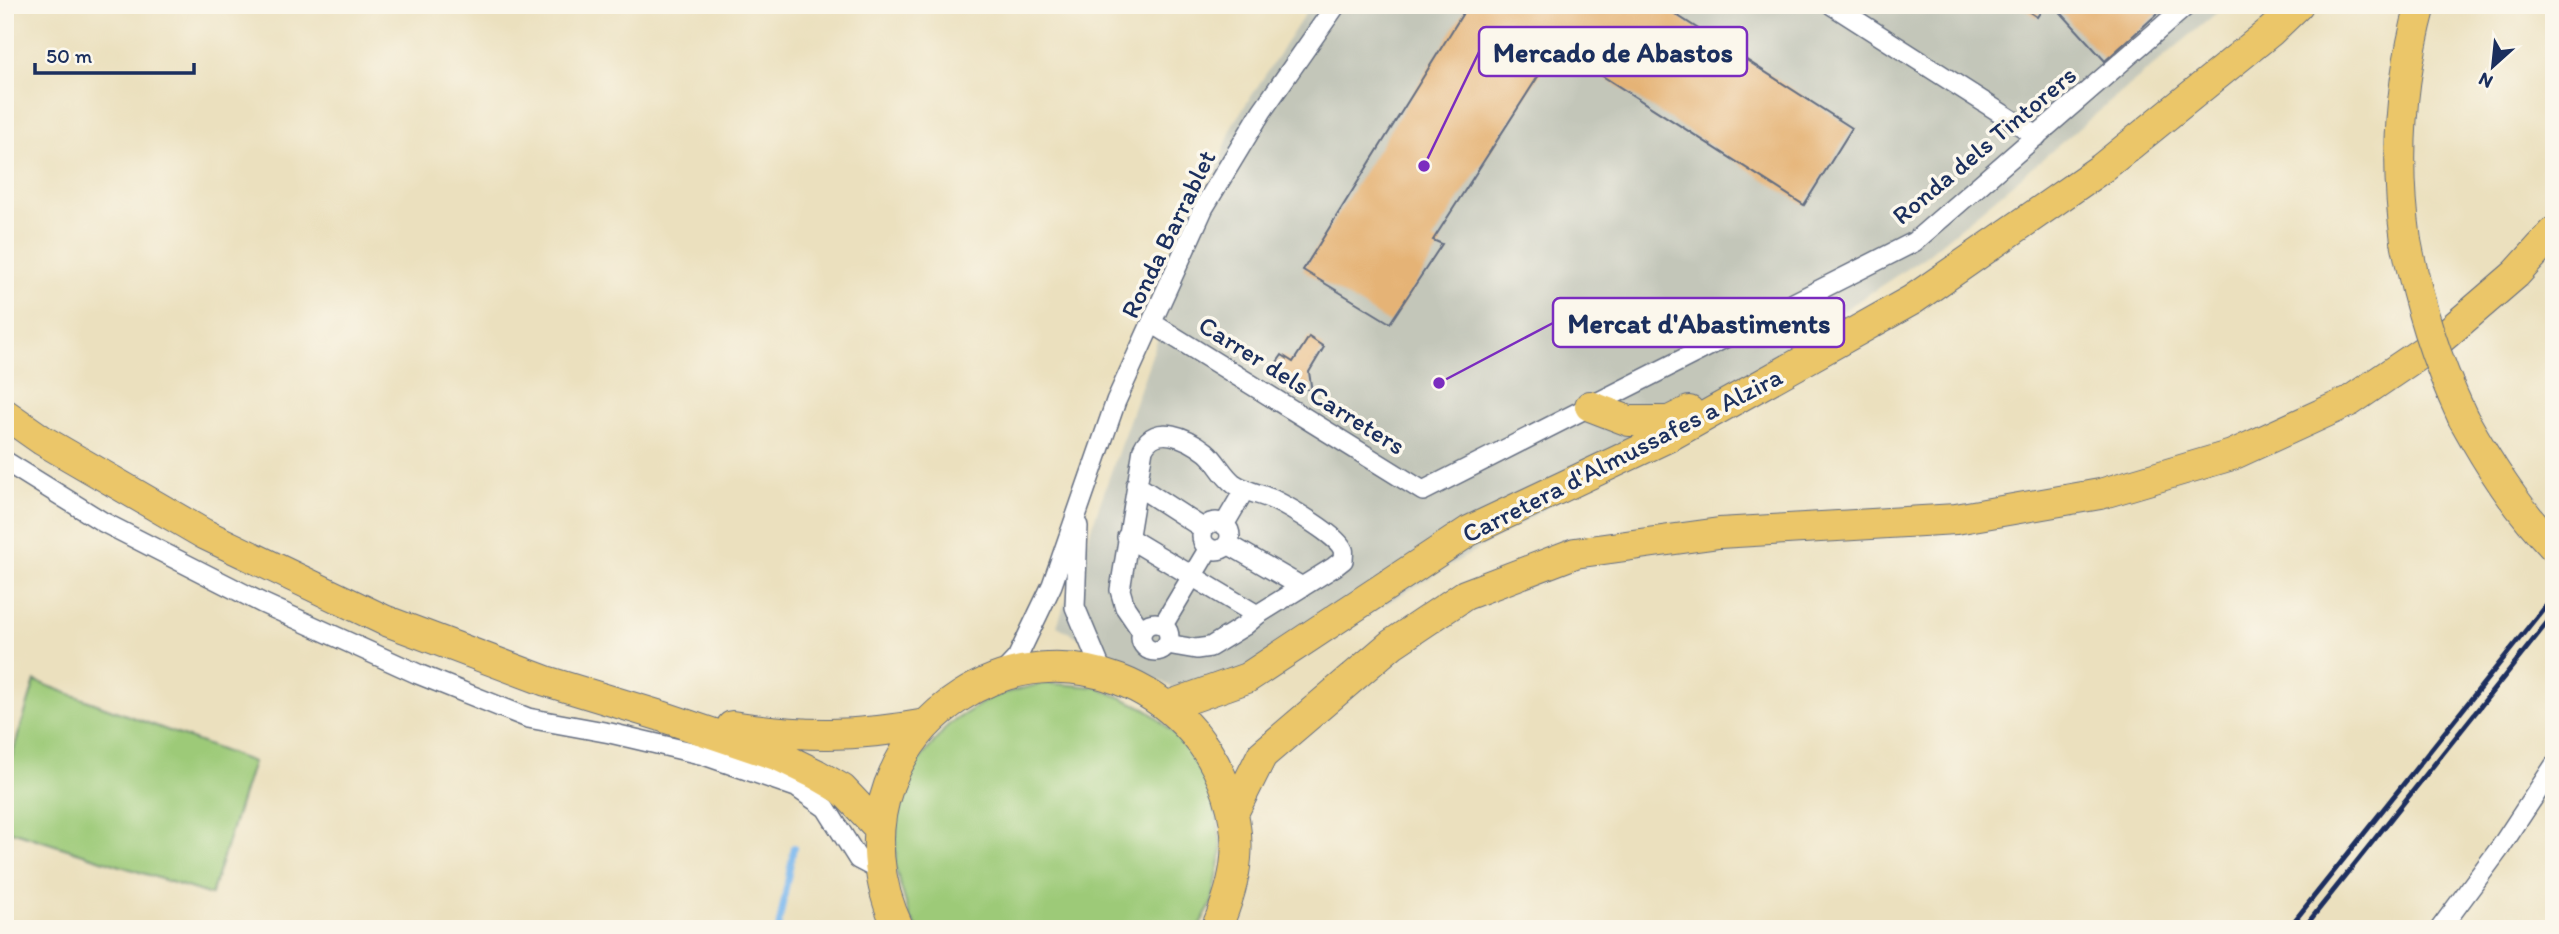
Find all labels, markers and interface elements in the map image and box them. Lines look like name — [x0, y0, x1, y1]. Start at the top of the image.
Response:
callout: Mercado de Abastos — [1479, 27, 1747, 76]
scale bar — [35, 32, 194, 76]
north arrow — [2458, 32, 2528, 102]
text: Mercado de Abastos — [1493, 35, 1733, 69]
text: 50 m — [46, 43, 93, 68]
street label: Ronda dels Tintorers — [1885, 59, 2083, 231]
text: N — [2475, 68, 2496, 94]
street label: Ronda Barrablet — [1113, 144, 1223, 323]
callout: Mercat d'Abastiments — [1553, 298, 1844, 347]
text: Mercat d'Abastiments — [1568, 306, 1830, 340]
street label: Carrer dels Carreters — [1193, 308, 1411, 462]
street label: Carretera d'Almussafes a Alzira — [1457, 360, 1788, 550]

